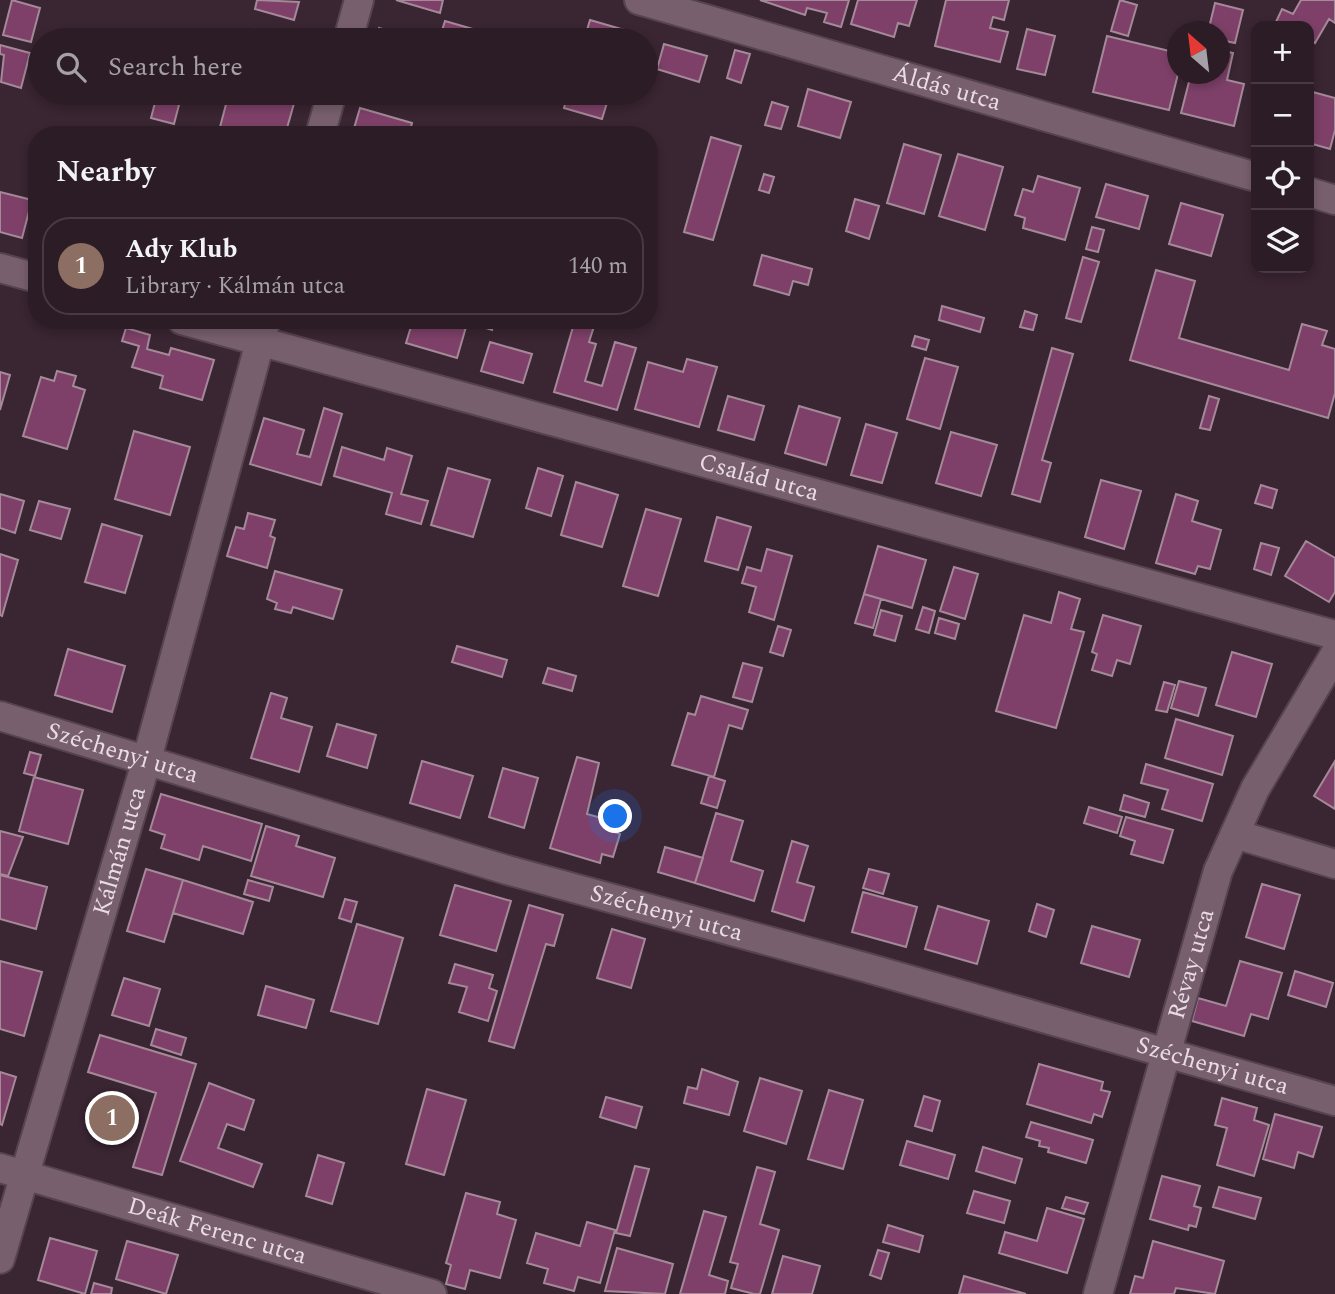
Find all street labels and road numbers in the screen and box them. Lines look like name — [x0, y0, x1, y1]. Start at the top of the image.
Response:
street label: Áldás utca — [888, 56, 1005, 121]
street label: Család utca — [695, 444, 823, 511]
street label: Széchenyi utca — [42, 713, 203, 793]
street label: Kálmán utca — [84, 782, 156, 920]
street label: Széchenyi utca — [586, 875, 747, 951]
street label: Révay utca — [1159, 904, 1224, 1023]
street label: Széchenyi utca — [1132, 1027, 1293, 1105]
street label: Deák Ferenc utca — [123, 1188, 311, 1275]

